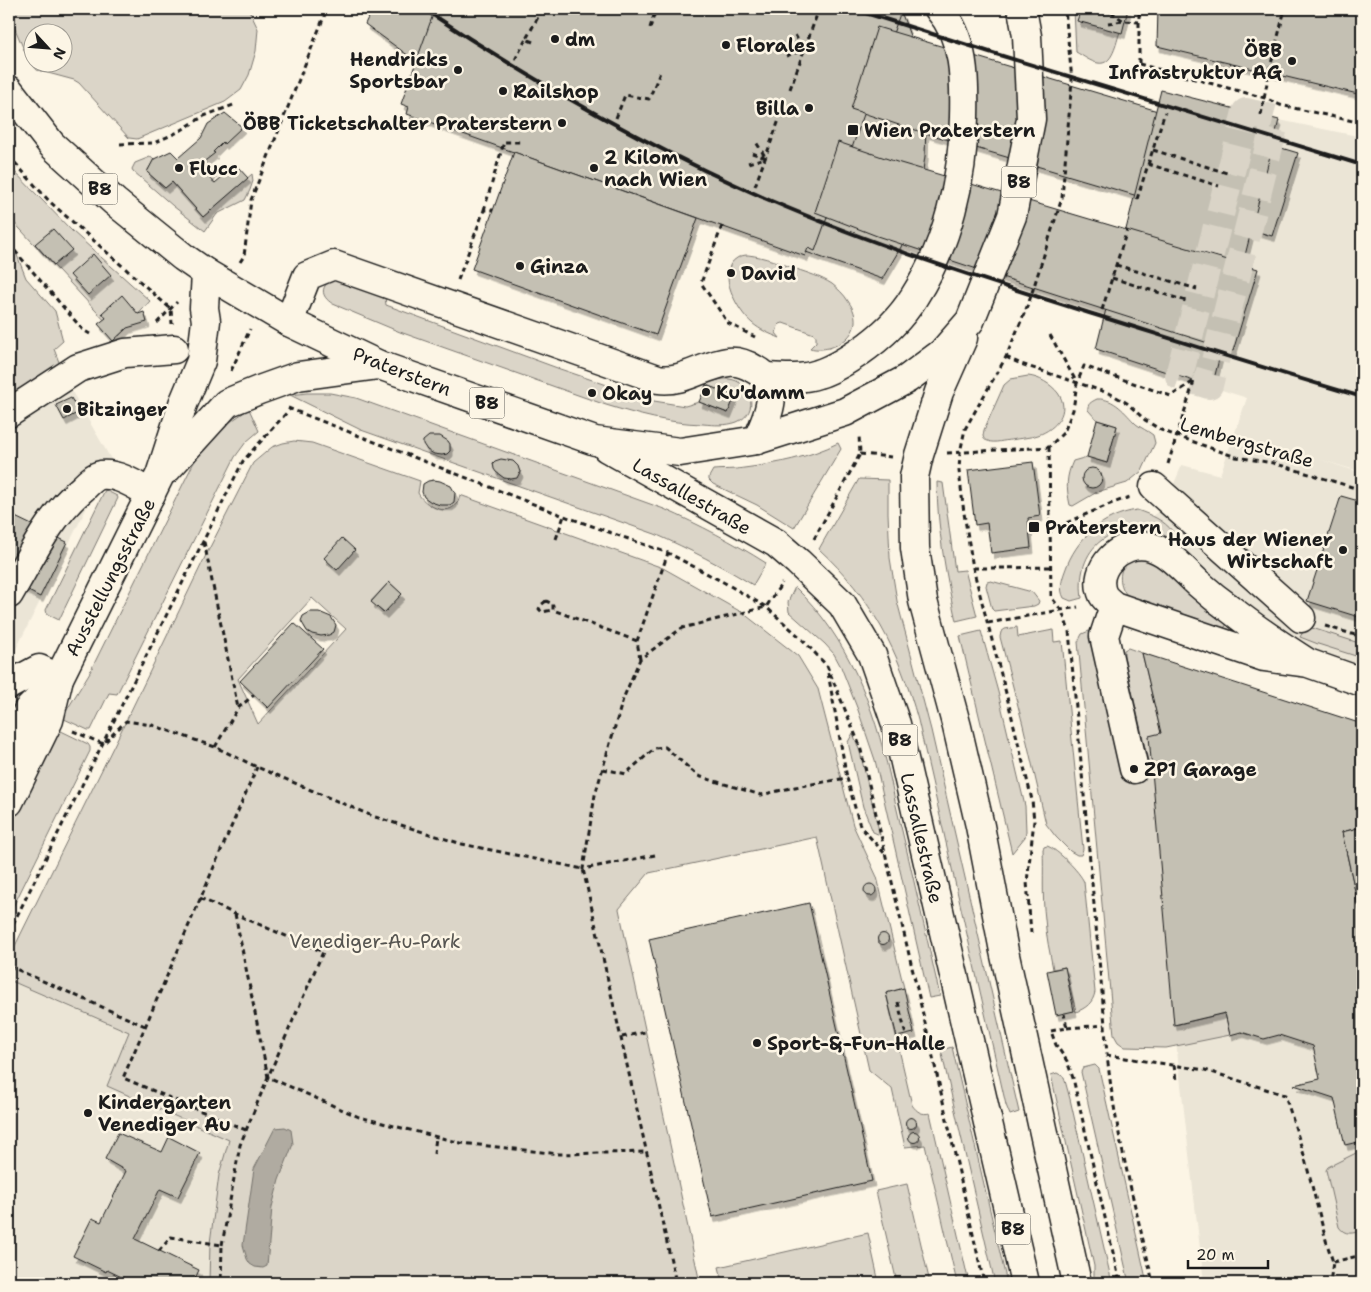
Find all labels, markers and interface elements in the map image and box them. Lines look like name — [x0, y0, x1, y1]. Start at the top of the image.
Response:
north arrow — [22, 22, 72, 72]
place label: dm — [565, 27, 595, 52]
marker: dm — [549, 33, 561, 45]
place label: Florales — [736, 33, 816, 58]
place label: ÖBB Infrastruktur AG — [1109, 38, 1282, 85]
marker: Florales — [720, 39, 732, 51]
text: N — [49, 45, 70, 63]
place label: Hendricks Sportsbar — [349, 47, 448, 94]
marker: ÖBB Infrastruktur AG — [1286, 55, 1298, 67]
marker: Hendricks Sportsbar — [452, 64, 464, 76]
place label: Railshop — [513, 79, 599, 104]
marker: Railshop — [497, 85, 509, 97]
place label: Billa — [756, 96, 799, 121]
marker: Billa — [803, 102, 815, 114]
place label: ÖBB Ticketschalter Praterstern — [243, 111, 552, 136]
marker: ÖBB Ticketschalter Praterstern — [556, 117, 568, 129]
place label: Wien Praterstern — [864, 118, 1036, 143]
marker: Wien Praterstern — [846, 123, 860, 137]
place label: 2 Kilom nach Wien — [604, 145, 708, 192]
place label: Flucc — [189, 156, 238, 181]
marker: Flucc — [173, 162, 185, 174]
marker: 2 Kilom nach Wien — [588, 162, 600, 174]
road number: B8 — [1002, 166, 1036, 198]
road number: B8 — [82, 173, 118, 204]
place label: Ginza — [530, 254, 588, 279]
marker: Ginza — [514, 260, 526, 272]
place label: David — [741, 261, 796, 286]
marker: David — [725, 267, 737, 279]
street label: Praterstern — [349, 341, 455, 402]
place label: Ku'damm — [716, 380, 805, 405]
place label: Okay — [602, 381, 652, 406]
marker: Ku'damm — [700, 386, 712, 398]
marker: Okay — [586, 387, 598, 399]
road number: B8 — [470, 388, 504, 418]
place label: Bitzinger — [77, 397, 167, 422]
marker: Bitzinger — [61, 403, 73, 415]
street label: Lembergstraße — [1177, 411, 1317, 474]
street label: Lassallestraße — [628, 452, 756, 541]
street label: Ausstellungsstraße — [60, 494, 161, 661]
place label: Praterstern — [1045, 515, 1162, 540]
marker: Praterstern — [1027, 520, 1041, 534]
place label: Haus der Wiener Wirtschaft — [1168, 527, 1333, 574]
marker: Haus der Wiener Wirtschaft — [1337, 544, 1349, 556]
road number: B8 — [882, 724, 918, 756]
place label: ZP1 Garage — [1144, 757, 1257, 782]
marker: ZP1 Garage — [1128, 763, 1140, 775]
street label: Lassallestraße — [894, 770, 949, 906]
park label: Venediger-Au-Park — [289, 929, 461, 954]
place label: Sport-&-Fun-Halle — [767, 1031, 945, 1056]
marker: Sport-&-Fun-Halle — [751, 1037, 763, 1049]
place label: Kindergarten Venediger Au — [98, 1090, 232, 1137]
marker: Kindergarten Venediger Au — [82, 1107, 94, 1119]
road number: B8 — [996, 1214, 1030, 1244]
scale bar — [1188, 1237, 1268, 1269]
text: 20 m — [1196, 1245, 1235, 1265]

